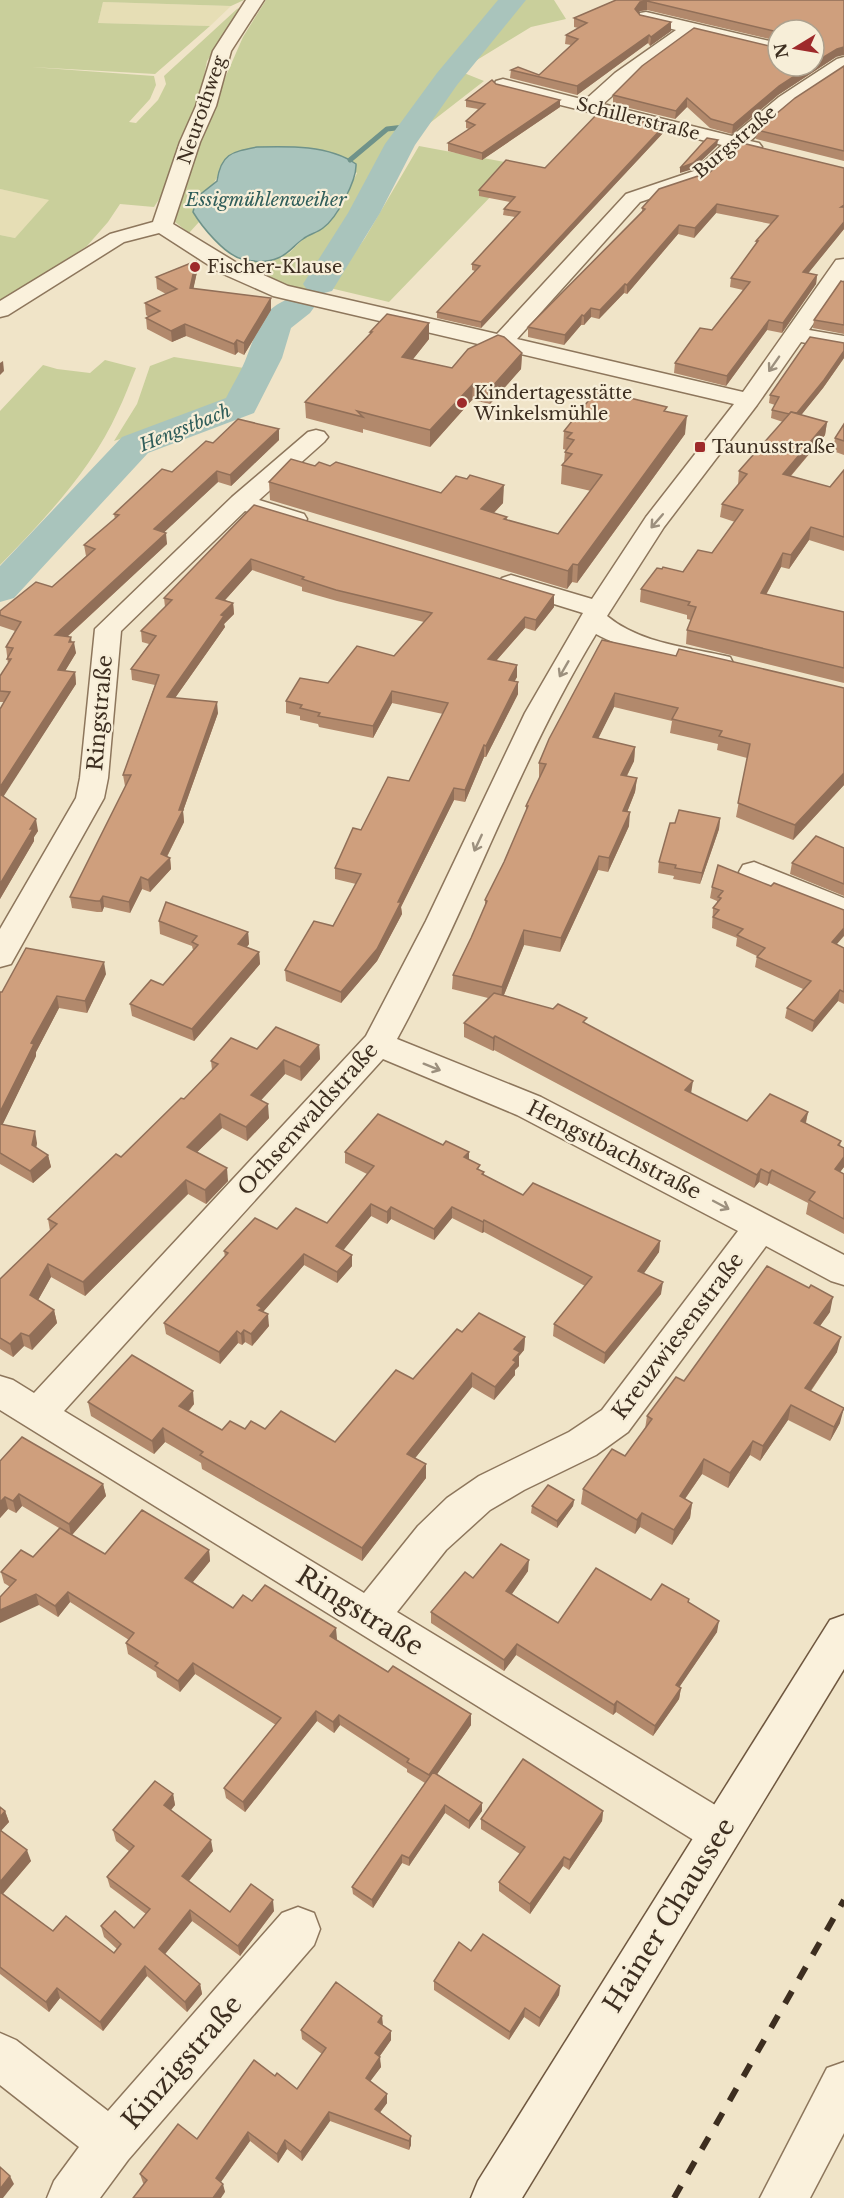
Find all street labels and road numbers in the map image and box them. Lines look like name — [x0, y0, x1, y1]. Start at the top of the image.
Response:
street label: Neurothweg — [173, 53, 231, 167]
street label: Schillerstraße — [574, 93, 702, 145]
street label: Burgstraße — [689, 101, 781, 183]
street label: Ringstraße — [82, 654, 118, 772]
street label: Ochsenwaldstraße — [232, 1037, 384, 1201]
street label: Hengstbachstraße — [523, 1095, 705, 1205]
street label: Kreuzwiesenstraße — [607, 1247, 749, 1425]
street label: Ringstraße — [290, 1559, 430, 1663]
street label: Hainer Chaussee — [596, 1812, 742, 2018]
street label: Kinzigstraße — [115, 1988, 249, 2136]

